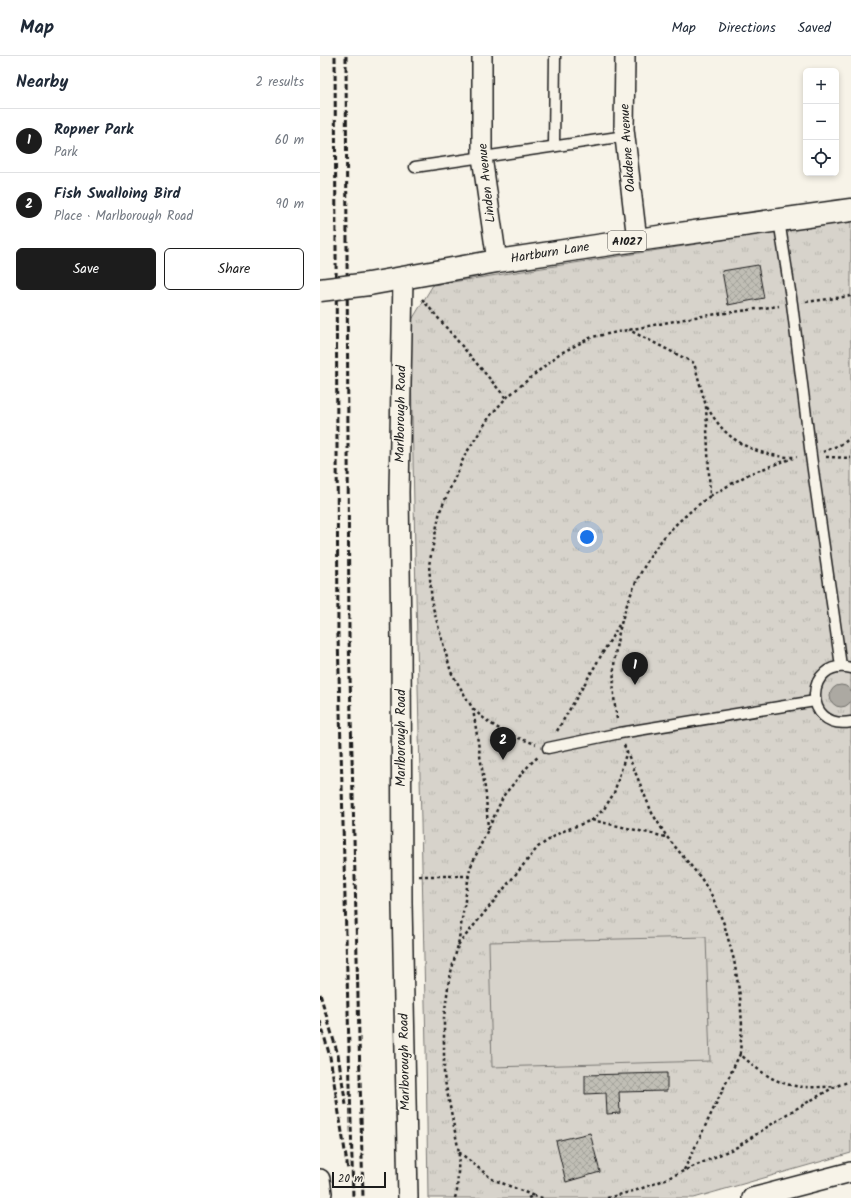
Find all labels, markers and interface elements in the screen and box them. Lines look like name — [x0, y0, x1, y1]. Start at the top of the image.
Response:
text: Map — [20, 13, 54, 43]
text: Map — [671, 17, 696, 39]
text: Directions — [718, 17, 776, 39]
text: Saved — [798, 17, 831, 39]
map controls — [803, 68, 839, 176]
button: + — [803, 68, 839, 104]
text: Nearby — [16, 69, 68, 96]
text: 2 results — [256, 72, 304, 93]
street label: Oakdene Avenue — [614, 103, 642, 193]
button: − — [803, 104, 839, 140]
text: Ropner Park — [54, 118, 133, 142]
text: 1 — [27, 130, 31, 151]
text: 60 m — [275, 130, 304, 151]
button: locate — [803, 140, 839, 176]
text: Park — [54, 142, 78, 163]
street label: Linden Avenue — [472, 142, 502, 224]
text: Fish Swalloing Bird — [54, 182, 181, 206]
text: 2 — [25, 194, 33, 215]
text: 90 m — [276, 194, 304, 215]
text: Place · Marlborough Road — [54, 206, 193, 227]
road number: A1027 — [608, 231, 646, 251]
street label: Hartburn Lane — [509, 236, 591, 270]
button: Save — [16, 248, 156, 290]
button: Share — [164, 248, 304, 290]
street label: Marlborough Road — [390, 365, 412, 463]
your location — [577, 527, 597, 547]
pin: 1 — [622, 652, 648, 685]
street label: Marlborough Road — [391, 689, 412, 787]
pin: 2 — [490, 727, 516, 760]
street label: Marlborough Road — [394, 1013, 416, 1111]
scale bar — [332, 1170, 386, 1189]
text: 20 m — [338, 1170, 363, 1188]

